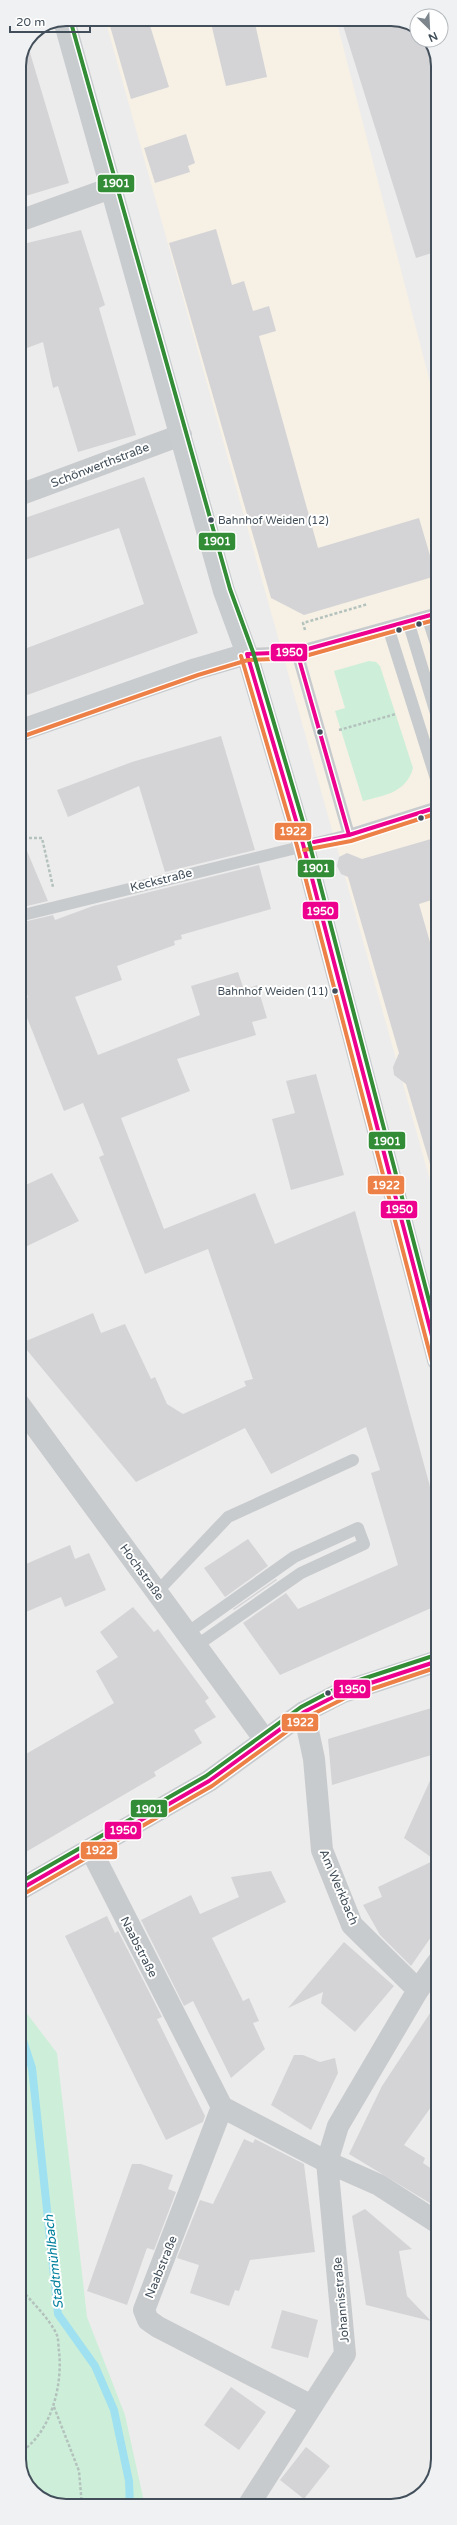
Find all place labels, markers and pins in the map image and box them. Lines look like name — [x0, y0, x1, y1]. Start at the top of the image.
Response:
place label: Bahnhof Weiden (12) — [218, 514, 329, 527]
marker: Bahnhof Weiden (12) — [206, 515, 216, 525]
unlabelled marker — [414, 619, 424, 629]
unlabelled marker — [394, 625, 404, 635]
unlabelled marker — [315, 727, 325, 737]
unlabelled marker — [416, 813, 426, 823]
place label: Bahnhof Weiden (11) — [217, 985, 328, 998]
marker: Bahnhof Weiden (11) — [330, 986, 340, 996]
unlabelled marker — [323, 1688, 333, 1698]

